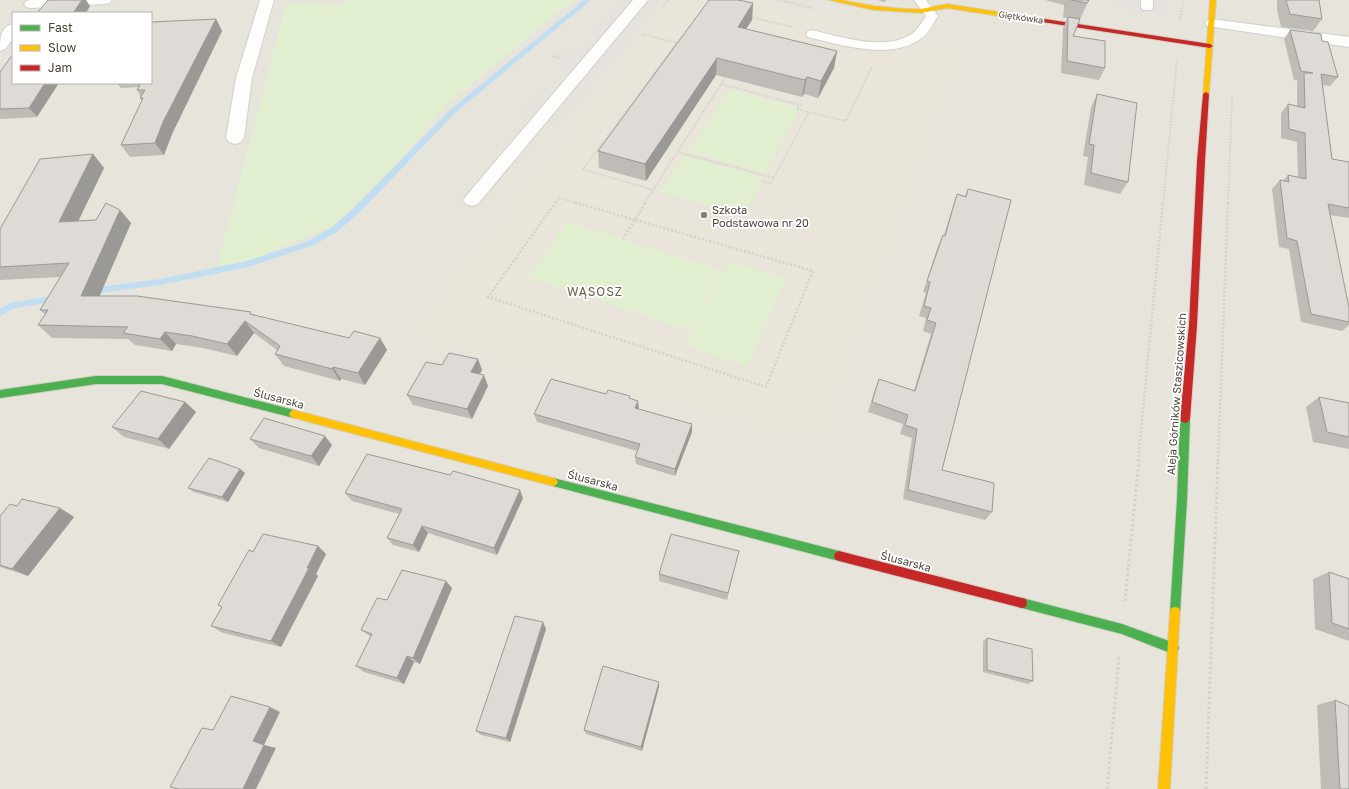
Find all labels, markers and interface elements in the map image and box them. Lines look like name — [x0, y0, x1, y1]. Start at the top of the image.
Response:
street label: Giętkówka — [998, 8, 1044, 26]
legend — [12, 12, 152, 84]
text: Fast — [48, 20, 73, 35]
text: Slow — [48, 40, 76, 55]
text: Jam — [48, 60, 72, 75]
place label: Szkoła Podstawowa nr 20 — [712, 203, 809, 229]
marker: Szkoła Podstawowa nr 20 — [699, 210, 709, 220]
district label: WĄSOSZ — [567, 284, 623, 299]
street label: Aleja Górników Staszicowskich — [1164, 313, 1188, 475]
street label: Ślusarska — [252, 385, 306, 411]
street label: Ślusarska — [566, 467, 620, 493]
street label: Ślusarska — [879, 548, 933, 574]

